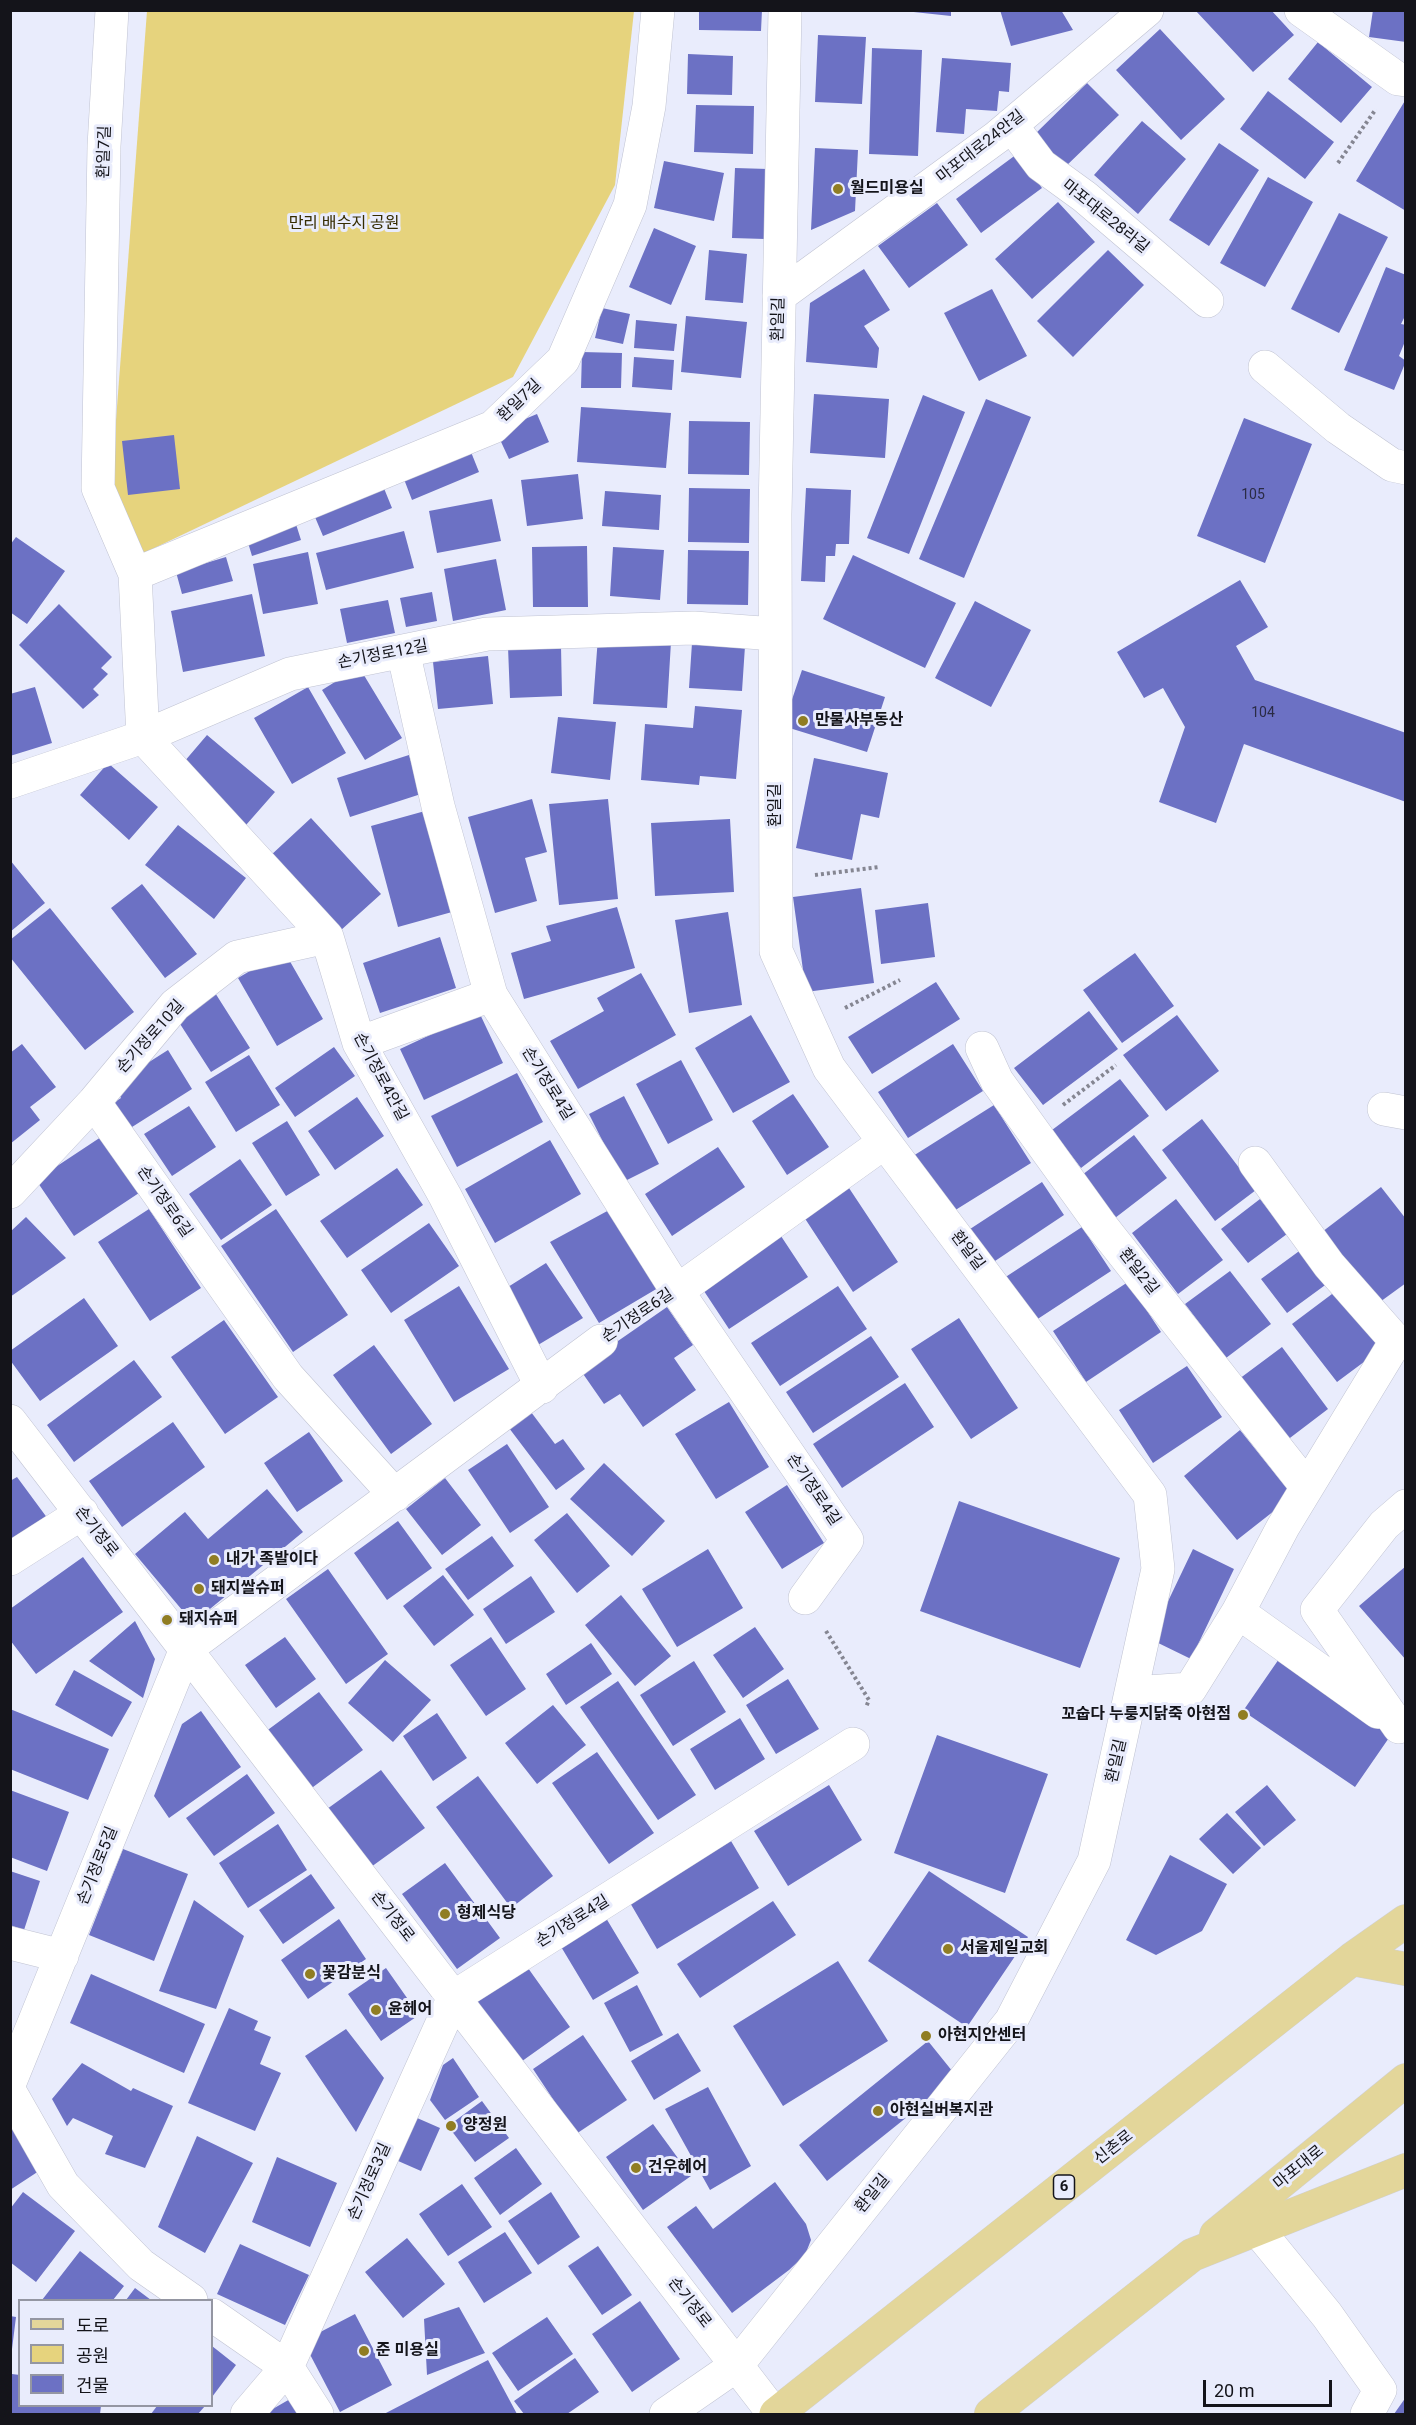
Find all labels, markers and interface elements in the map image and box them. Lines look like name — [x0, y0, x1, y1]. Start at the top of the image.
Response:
street label: 마포대로24안길 — [933, 107, 1029, 187]
street label: 환일7길 — [94, 125, 116, 179]
street label: 마포대로28라길 — [1058, 176, 1152, 258]
place label: 월드미용실 — [850, 179, 924, 199]
marker: 월드미용실 — [831, 182, 845, 196]
park label: 만리 배수지 공원 — [289, 214, 399, 234]
street label: 환일길 — [769, 297, 789, 341]
street label: 환일7길 — [494, 376, 546, 426]
house number: 105 — [1241, 487, 1265, 503]
street label: 손기정로12길 — [336, 637, 430, 673]
house number: 104 — [1251, 705, 1275, 721]
place label: 만물사부동산 — [815, 711, 903, 731]
marker: 만물사부동산 — [796, 714, 810, 728]
street label: 환일길 — [766, 783, 786, 827]
street label: 손기정로10길 — [113, 997, 189, 1077]
street label: 손기정로4안길 — [349, 1030, 411, 1124]
street label: 손기정로4길 — [517, 1044, 577, 1124]
street label: 손기정로6길 — [132, 1163, 196, 1241]
street label: 환일길 — [946, 1228, 988, 1274]
street label: 환일2길 — [1114, 1245, 1162, 1299]
street label: 손기정로6길 — [598, 1285, 678, 1347]
street label: 손기정로4길 — [782, 1450, 844, 1530]
street label: 손기정로 — [70, 1503, 122, 1561]
place label: 내가 족발이다 — [226, 1550, 318, 1570]
marker: 내가 족발이다 — [207, 1553, 221, 1567]
place label: 돼지쌀슈퍼 — [211, 1579, 285, 1599]
marker: 돼지쌀슈퍼 — [192, 1582, 206, 1596]
place label: 돼지슈퍼 — [179, 1610, 238, 1630]
marker: 돼지슈퍼 — [160, 1613, 174, 1627]
place label: 꼬숩다 누룽지닭죽 아현점 — [1061, 1705, 1231, 1725]
marker: 꼬숩다 누룽지닭죽 아현점 — [1236, 1708, 1250, 1722]
street label: 환일길 — [1103, 1737, 1131, 1785]
street label: 손기정로5길 — [74, 1824, 122, 1908]
street label: 손기정로 — [366, 1888, 418, 1946]
street label: 손기정로4길 — [533, 1892, 613, 1952]
place label: 형제식당 — [457, 1904, 516, 1924]
marker: 형제식당 — [438, 1907, 452, 1921]
place label: 서울제일교회 — [960, 1939, 1048, 1959]
marker: 서울제일교회 — [941, 1942, 955, 1956]
place label: 꽃감분식 — [322, 1964, 381, 1984]
marker: 꽃감분식 — [303, 1967, 317, 1981]
place label: 윤헤어 — [388, 2000, 432, 2020]
marker: 윤헤어 — [369, 2003, 383, 2017]
place label: 아현지안센터 — [938, 2026, 1026, 2046]
marker: 아현지안센터 — [919, 2029, 933, 2043]
place label: 아현실버복지관 — [890, 2101, 993, 2121]
marker: 아현실버복지관 — [871, 2104, 885, 2118]
place label: 양정원 — [463, 2116, 507, 2136]
marker: 양정원 — [444, 2119, 458, 2133]
street label: 신촌로 — [1091, 2127, 1137, 2169]
street label: 손기정로3길 — [344, 2140, 396, 2224]
street label: 마포대로 — [1270, 2142, 1328, 2194]
place label: 건우헤어 — [648, 2158, 707, 2178]
marker: 건우헤어 — [629, 2161, 643, 2175]
street label: 환일길 — [852, 2171, 894, 2217]
road number: 6 — [1054, 2175, 1074, 2199]
street label: 손기정로 — [663, 2274, 715, 2332]
legend — [18, 2299, 213, 2407]
text: 도로 — [76, 2315, 109, 2336]
place label: 준 미용실 — [376, 2341, 439, 2361]
marker: 준 미용실 — [357, 2344, 371, 2358]
text: 공원 — [76, 2345, 109, 2366]
scale bar — [1206, 2368, 1335, 2406]
text: 건물 — [76, 2375, 109, 2396]
text: 20 m — [1214, 2380, 1254, 2401]

